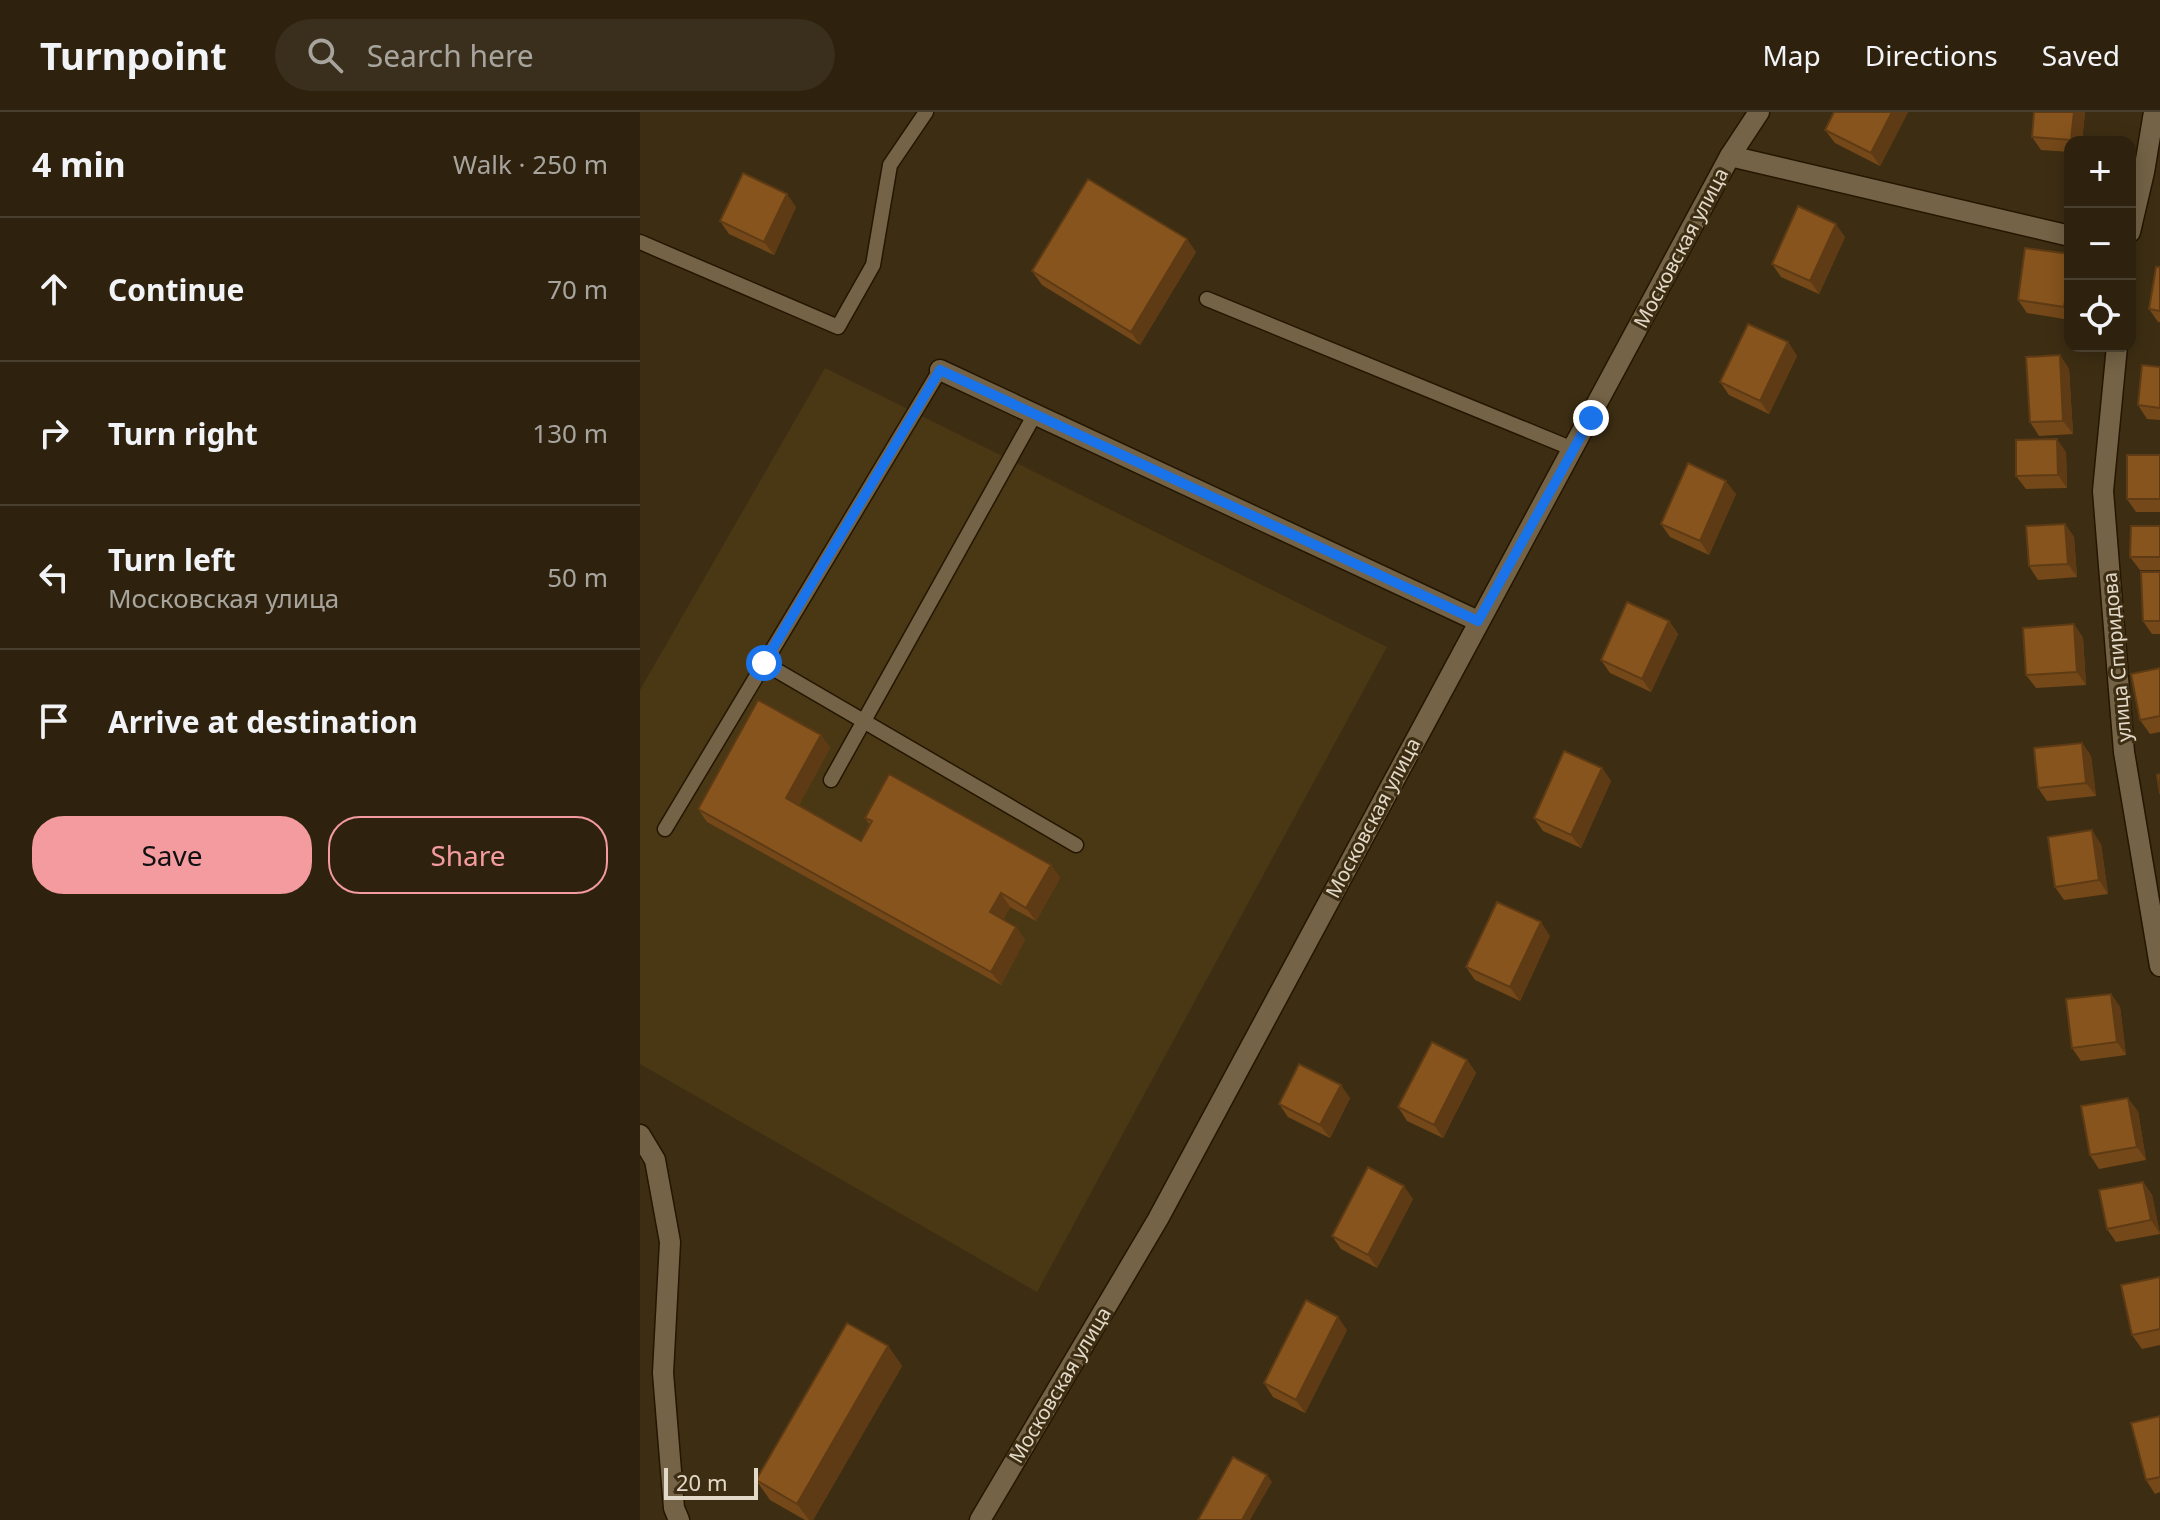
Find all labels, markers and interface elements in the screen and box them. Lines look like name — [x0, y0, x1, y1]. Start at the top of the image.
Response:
search box — [275, 19, 835, 91]
text: Turnpoint — [40, 29, 227, 81]
icon: search — [303, 33, 347, 77]
text: Search here — [367, 35, 534, 76]
text: Map — [1762, 36, 1821, 74]
text: Directions — [1865, 36, 1998, 74]
text: Saved — [2042, 36, 2120, 74]
map controls — [2064, 136, 2136, 352]
button: + — [2064, 136, 2136, 208]
text: 4 min — [32, 141, 126, 187]
text: Walk · 250 m — [453, 146, 608, 182]
street label: Московская улица — [1627, 163, 1734, 333]
button: − — [2064, 208, 2136, 280]
icon: ahead — [32, 267, 76, 311]
text: Continue — [108, 269, 244, 310]
text: 70 m — [547, 271, 608, 307]
button: locate — [2064, 280, 2136, 352]
route end — [1573, 400, 1609, 436]
icon: right — [32, 411, 76, 455]
text: Turn right — [108, 413, 258, 454]
text: 130 m — [532, 415, 608, 451]
text: Turn left — [108, 539, 236, 580]
icon: left — [32, 555, 76, 599]
text: 50 m — [547, 559, 608, 595]
street label: улица Спиридова — [2096, 571, 2137, 743]
text: Московская улица — [108, 580, 339, 616]
route start — [746, 645, 782, 681]
icon: arrive — [32, 699, 76, 743]
text: Arrive at destination — [108, 701, 418, 742]
street label: Московская улица — [1319, 733, 1426, 903]
button: Save — [32, 816, 312, 894]
button: Share — [328, 816, 608, 894]
street label: Московская улица — [1002, 1302, 1117, 1468]
scale bar — [664, 1464, 758, 1500]
text: 20 m — [676, 1467, 727, 1497]

